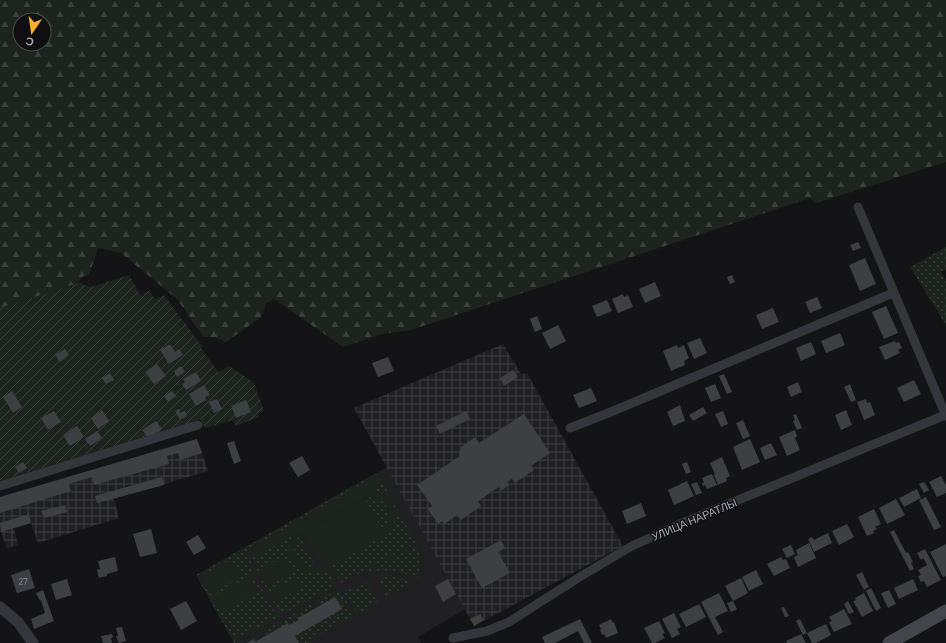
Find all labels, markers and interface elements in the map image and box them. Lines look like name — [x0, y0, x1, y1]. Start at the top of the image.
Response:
north arrow — [12, 12, 52, 52]
text: С — [24, 35, 35, 49]
street label: УЛИЦА НАРАТЛЫ — [649, 495, 739, 543]
house number: 27 — [18, 576, 28, 587]

